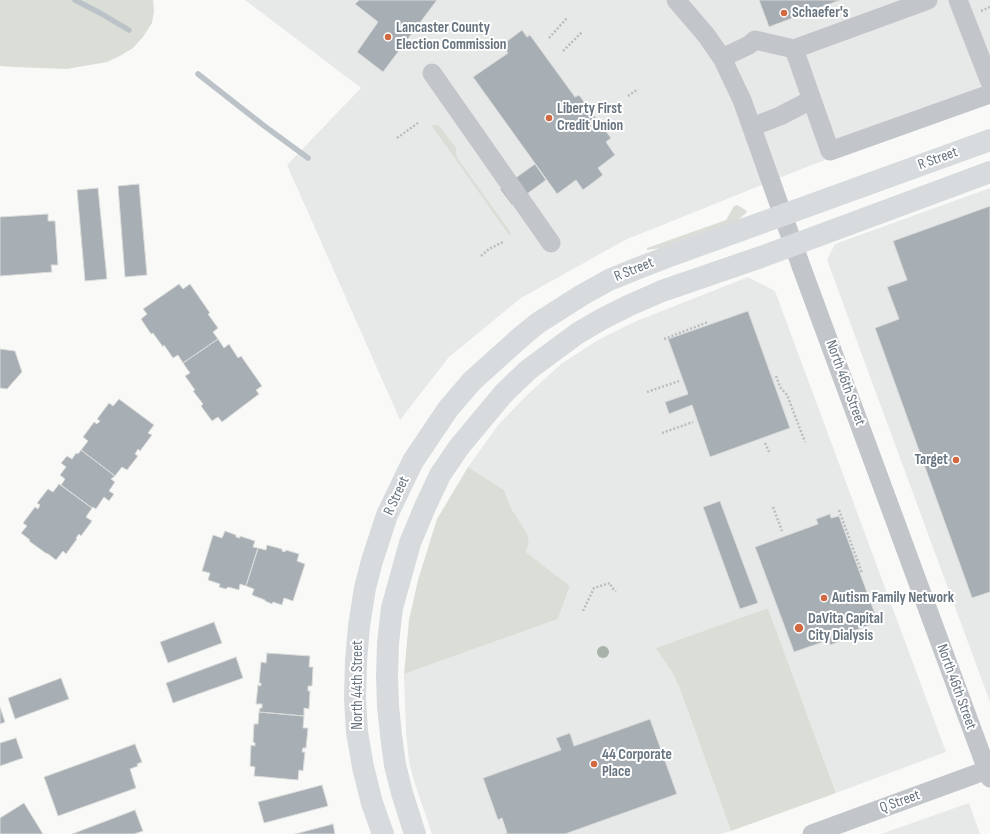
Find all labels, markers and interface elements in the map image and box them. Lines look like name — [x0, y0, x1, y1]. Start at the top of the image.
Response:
place label: Schaefer's — [792, 4, 848, 22]
marker: Schaefer's — [779, 8, 789, 18]
place label: Lancaster County Election Commission — [396, 19, 506, 54]
marker: Lancaster County Election Commission — [383, 32, 393, 42]
place label: Liberty First Credit Union — [557, 100, 623, 135]
marker: Liberty First Credit Union — [544, 113, 554, 123]
street label: R Street — [916, 144, 960, 174]
street label: R Street — [612, 254, 656, 286]
street label: North 46th Street — [821, 338, 869, 428]
place label: Target — [914, 451, 948, 469]
marker: Target — [951, 455, 961, 465]
street label: R Street — [380, 474, 414, 518]
place label: Autism Family Network — [832, 589, 954, 607]
marker: Autism Family Network — [819, 593, 829, 603]
place label: DaVita Capital City Dialysis — [808, 610, 883, 645]
marker: DaVita Capital City Dialysis — [793, 622, 805, 634]
street label: North 44th Street — [349, 640, 367, 730]
street label: North 46th Street — [932, 642, 980, 732]
place label: 44 Corporate Place — [602, 746, 672, 781]
marker: 44 Corporate Place — [589, 759, 599, 769]
street label: Q Street — [877, 786, 923, 818]

